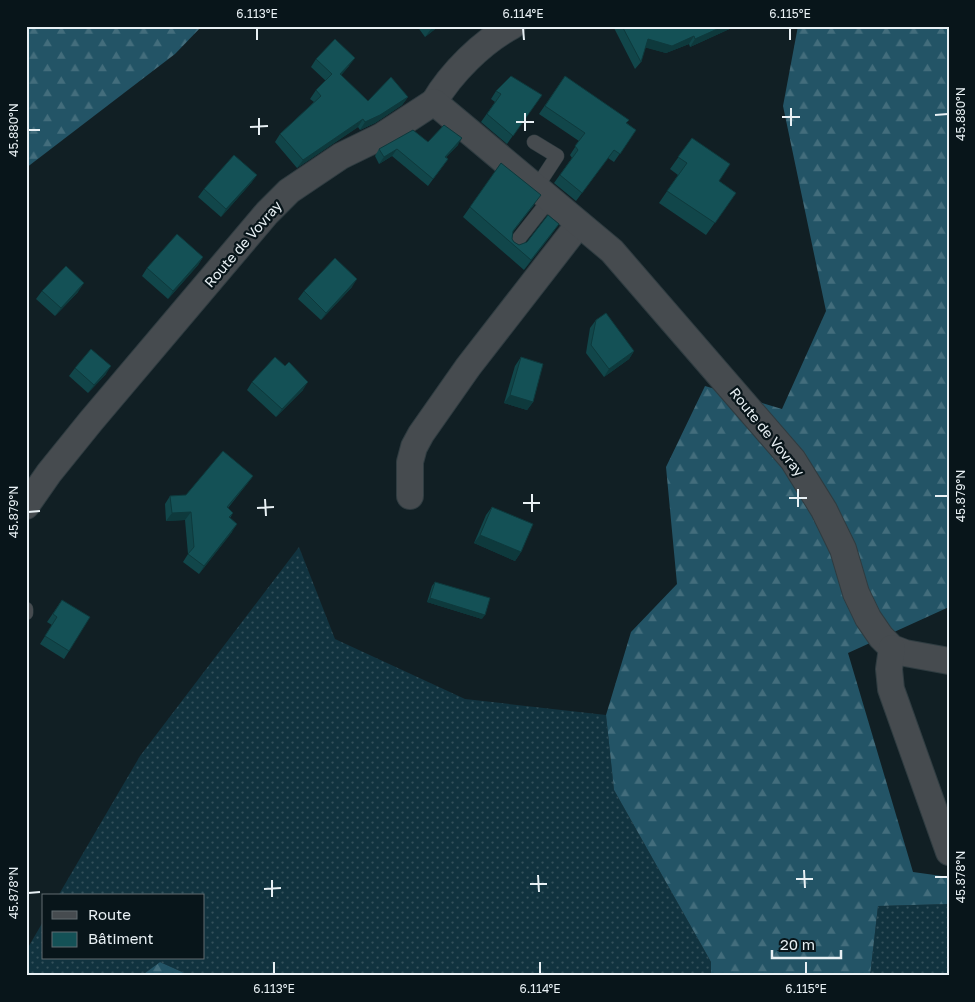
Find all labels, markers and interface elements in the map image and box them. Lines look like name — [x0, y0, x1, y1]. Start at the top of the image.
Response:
text: 6.113°E — [236, 6, 278, 21]
text: 6.114°E — [502, 6, 544, 21]
text: 6.115°E — [769, 6, 811, 21]
text: 45.880°N — [953, 87, 968, 141]
text: 45.880°N — [6, 103, 21, 157]
street label: Route de Vovray — [200, 197, 285, 290]
street label: Route de Vovray — [726, 384, 808, 480]
text: 45.879°N — [953, 470, 968, 522]
text: 45.879°N — [6, 486, 21, 538]
text: 45.878°N — [953, 851, 968, 903]
text: 45.878°N — [6, 867, 21, 919]
legend — [42, 894, 205, 960]
text: Route — [88, 905, 131, 923]
scale bar — [772, 927, 841, 959]
text: Bâtiment — [88, 929, 153, 947]
text: 20 m — [780, 935, 815, 953]
text: 6.113°E — [253, 981, 295, 996]
text: 6.114°E — [519, 981, 561, 996]
text: 6.115°E — [785, 981, 827, 996]

